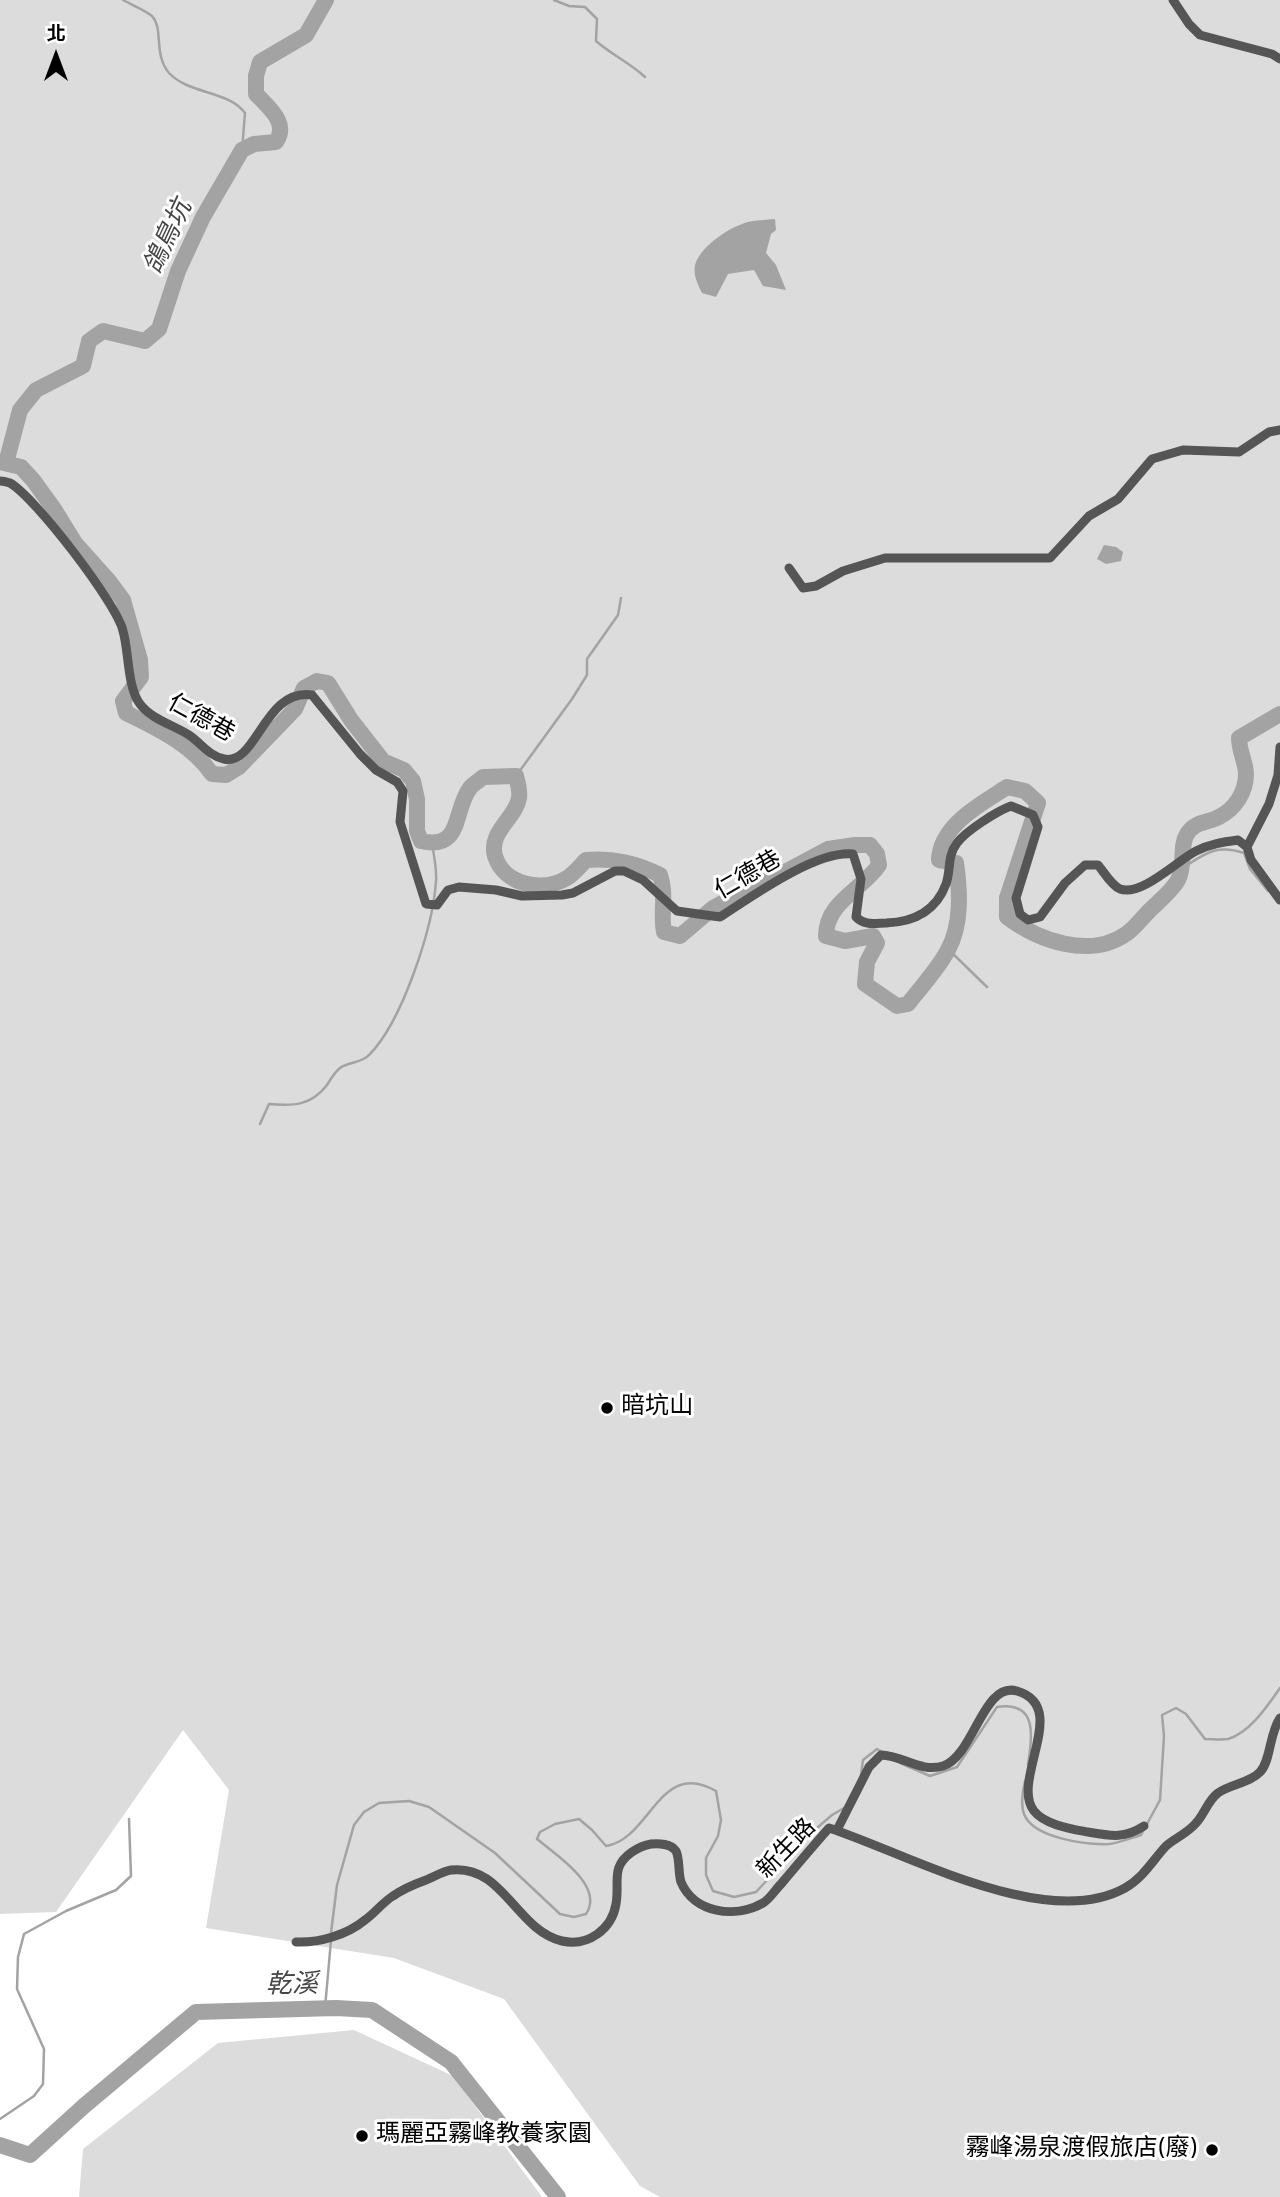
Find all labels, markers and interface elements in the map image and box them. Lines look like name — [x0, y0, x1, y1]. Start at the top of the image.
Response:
north arrow — [21, 21, 91, 91]
text: 北 — [46, 23, 66, 47]
water label: 鴿鳥坑 — [139, 196, 201, 280]
street label: 仁德巷 — [162, 690, 238, 750]
street label: 仁德巷 — [711, 847, 787, 907]
place label: 暗坑山 — [621, 1394, 693, 1422]
marker: 暗坑山 — [599, 1400, 615, 1416]
street label: 新生路 — [753, 1814, 823, 1886]
water label: 乾溪 — [266, 1971, 318, 2003]
place label: 瑪麗亞霧峰教養家園 — [376, 2122, 592, 2150]
marker: 瑪麗亞霧峰教養家園 — [354, 2128, 370, 2144]
place label: 霧峰湯泉渡假旅店(廢) — [966, 2136, 1198, 2164]
marker: 霧峰湯泉渡假旅店(廢) — [1204, 2142, 1220, 2158]

